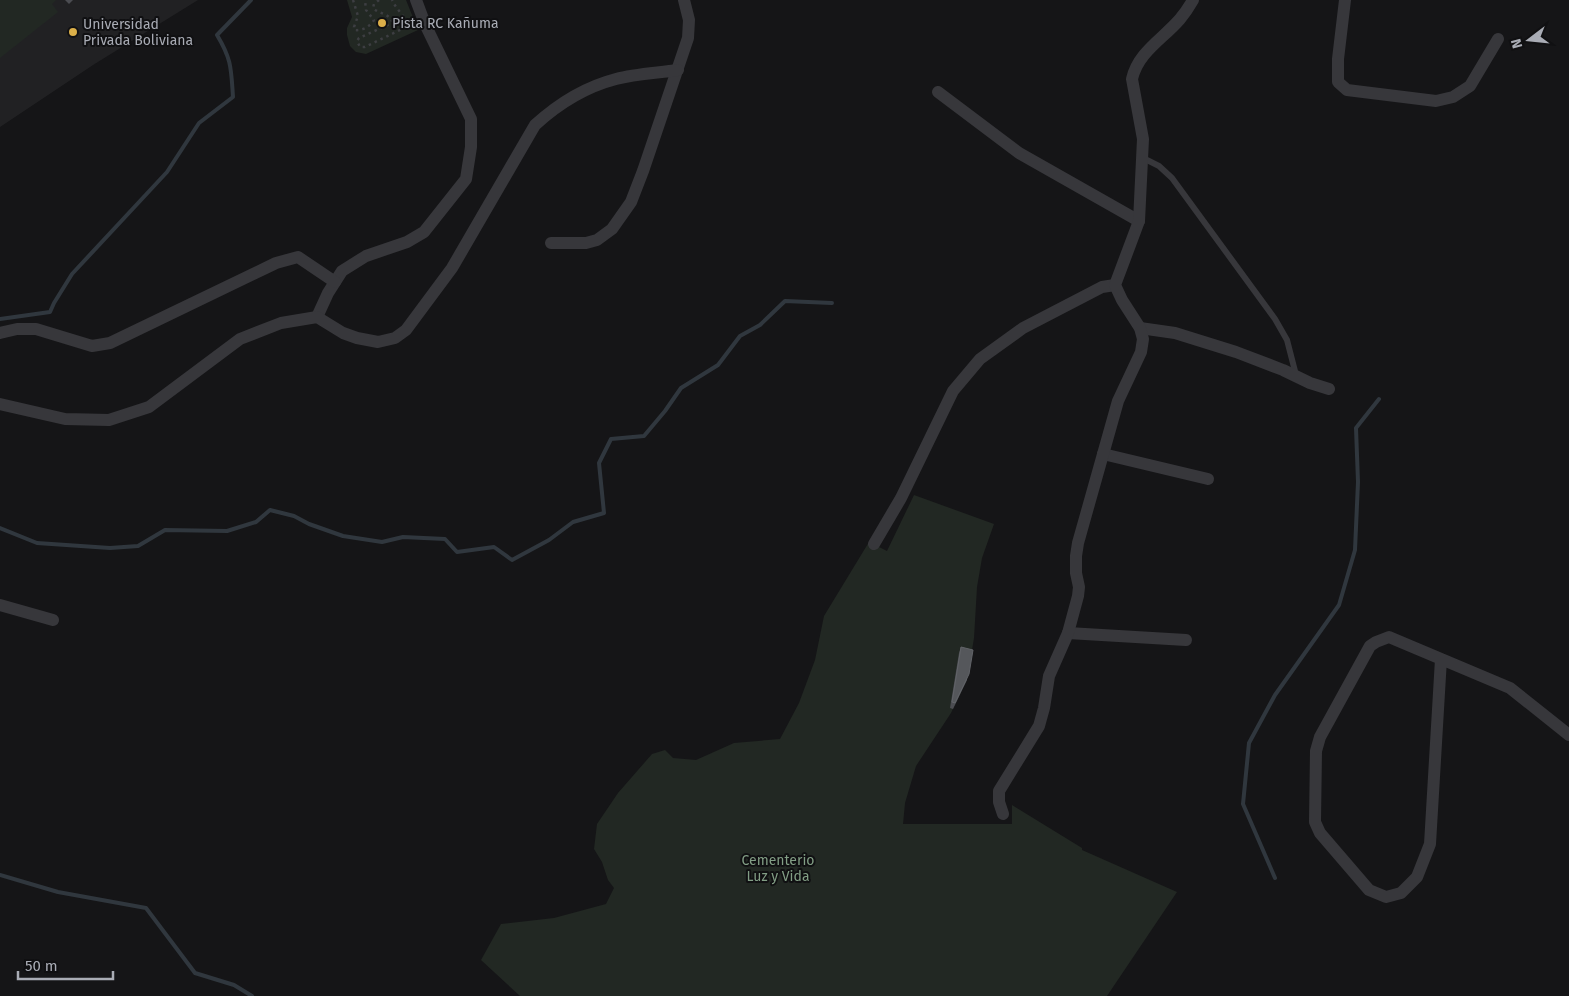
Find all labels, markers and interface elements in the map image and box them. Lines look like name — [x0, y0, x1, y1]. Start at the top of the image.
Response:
place label: Pista RC Kañuma — [392, 15, 499, 32]
north arrow — [1504, 15, 1554, 65]
place label: Universidad Privada Boliviana — [83, 16, 193, 49]
marker: Pista RC Kañuma — [376, 17, 388, 29]
marker: Universidad Privada Boliviana — [67, 26, 79, 38]
text: N — [1508, 37, 1526, 50]
park label: Cementerio Luz y Vida — [741, 852, 815, 885]
scale bar — [18, 948, 112, 980]
text: 50 m — [25, 957, 58, 975]

